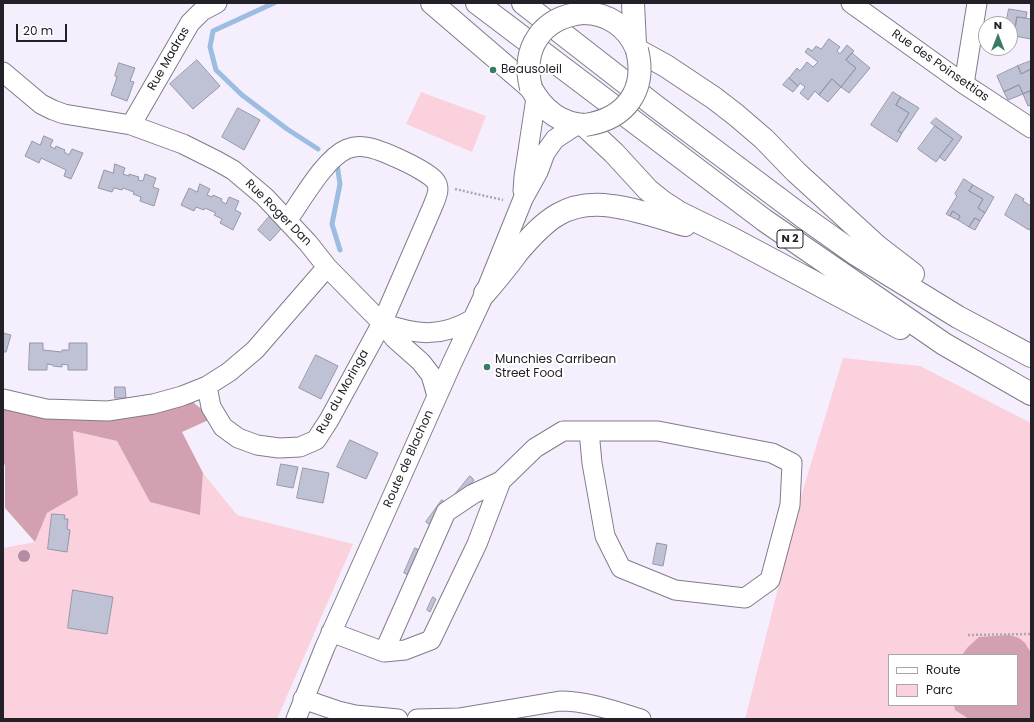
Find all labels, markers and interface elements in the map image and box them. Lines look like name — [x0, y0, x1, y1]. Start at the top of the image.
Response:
scale bar — [18, 16, 69, 42]
north arrow — [978, 16, 1018, 56]
text: N — [994, 17, 1002, 33]
text: 20 m — [23, 22, 53, 39]
street label: Rue Madras — [145, 25, 193, 93]
street label: Rue des Poinsettias — [888, 27, 992, 105]
place label: Beausoleil — [501, 63, 562, 77]
marker: Beausoleil — [488, 65, 498, 75]
street label: Rue Roger Dan — [242, 177, 314, 249]
road number: N 2 — [777, 230, 803, 248]
street label: Rue du Moringa — [314, 347, 372, 437]
place label: Munchies Carribean Street Food — [495, 353, 616, 381]
marker: Munchies Carribean Street Food — [482, 362, 492, 372]
street label: Route de Blachon — [381, 408, 437, 510]
legend — [888, 654, 1018, 706]
text: Route — [926, 661, 960, 678]
text: Parc — [926, 681, 953, 698]

